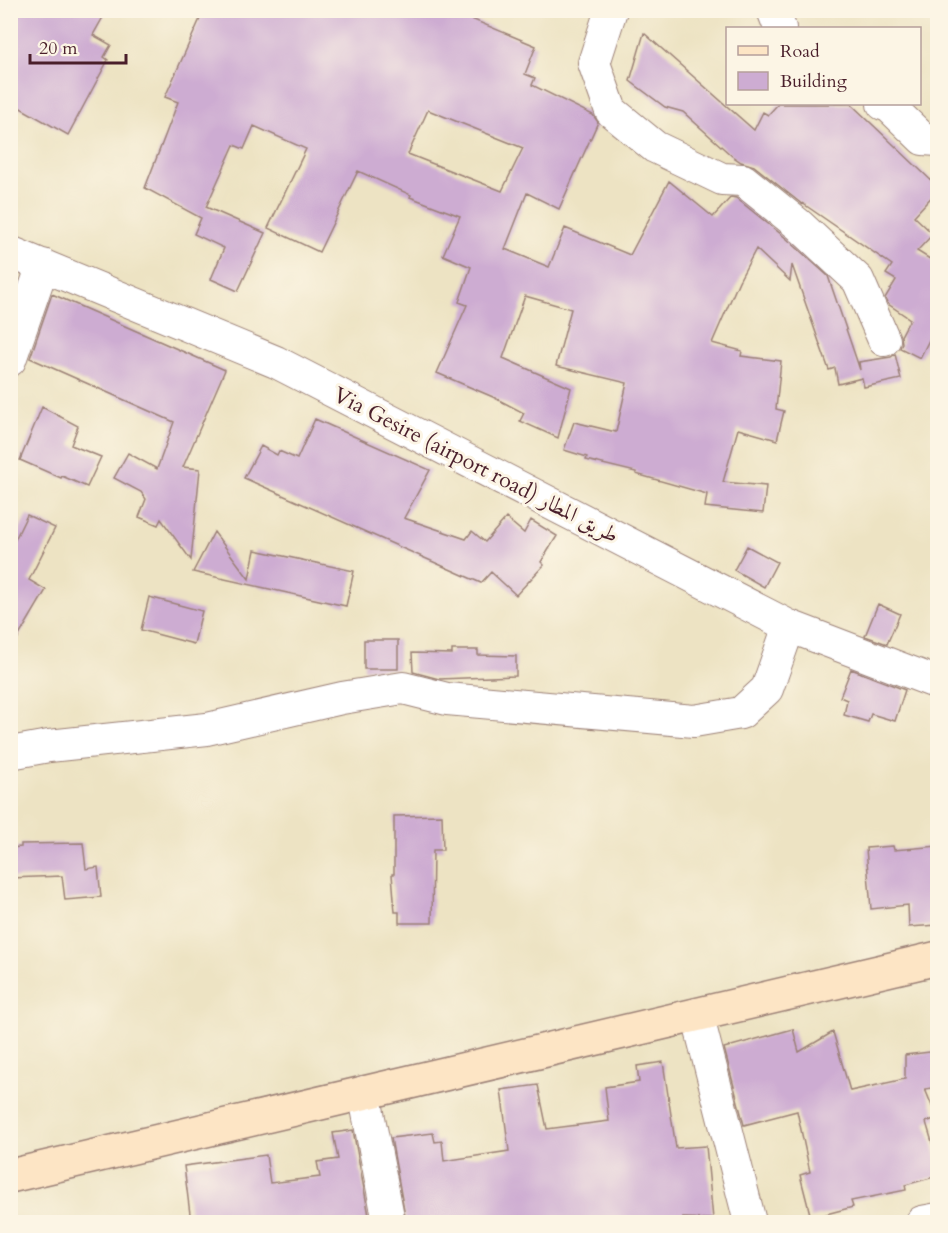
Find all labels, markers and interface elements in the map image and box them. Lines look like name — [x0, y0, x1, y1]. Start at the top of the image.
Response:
scale bar — [30, 27, 126, 65]
legend — [726, 27, 921, 105]
text: 20 m — [39, 36, 78, 61]
text: Road — [780, 39, 820, 64]
text: Building — [780, 69, 848, 94]
street label: Via Gesire (airport road) طريق المطار — [328, 380, 624, 550]

